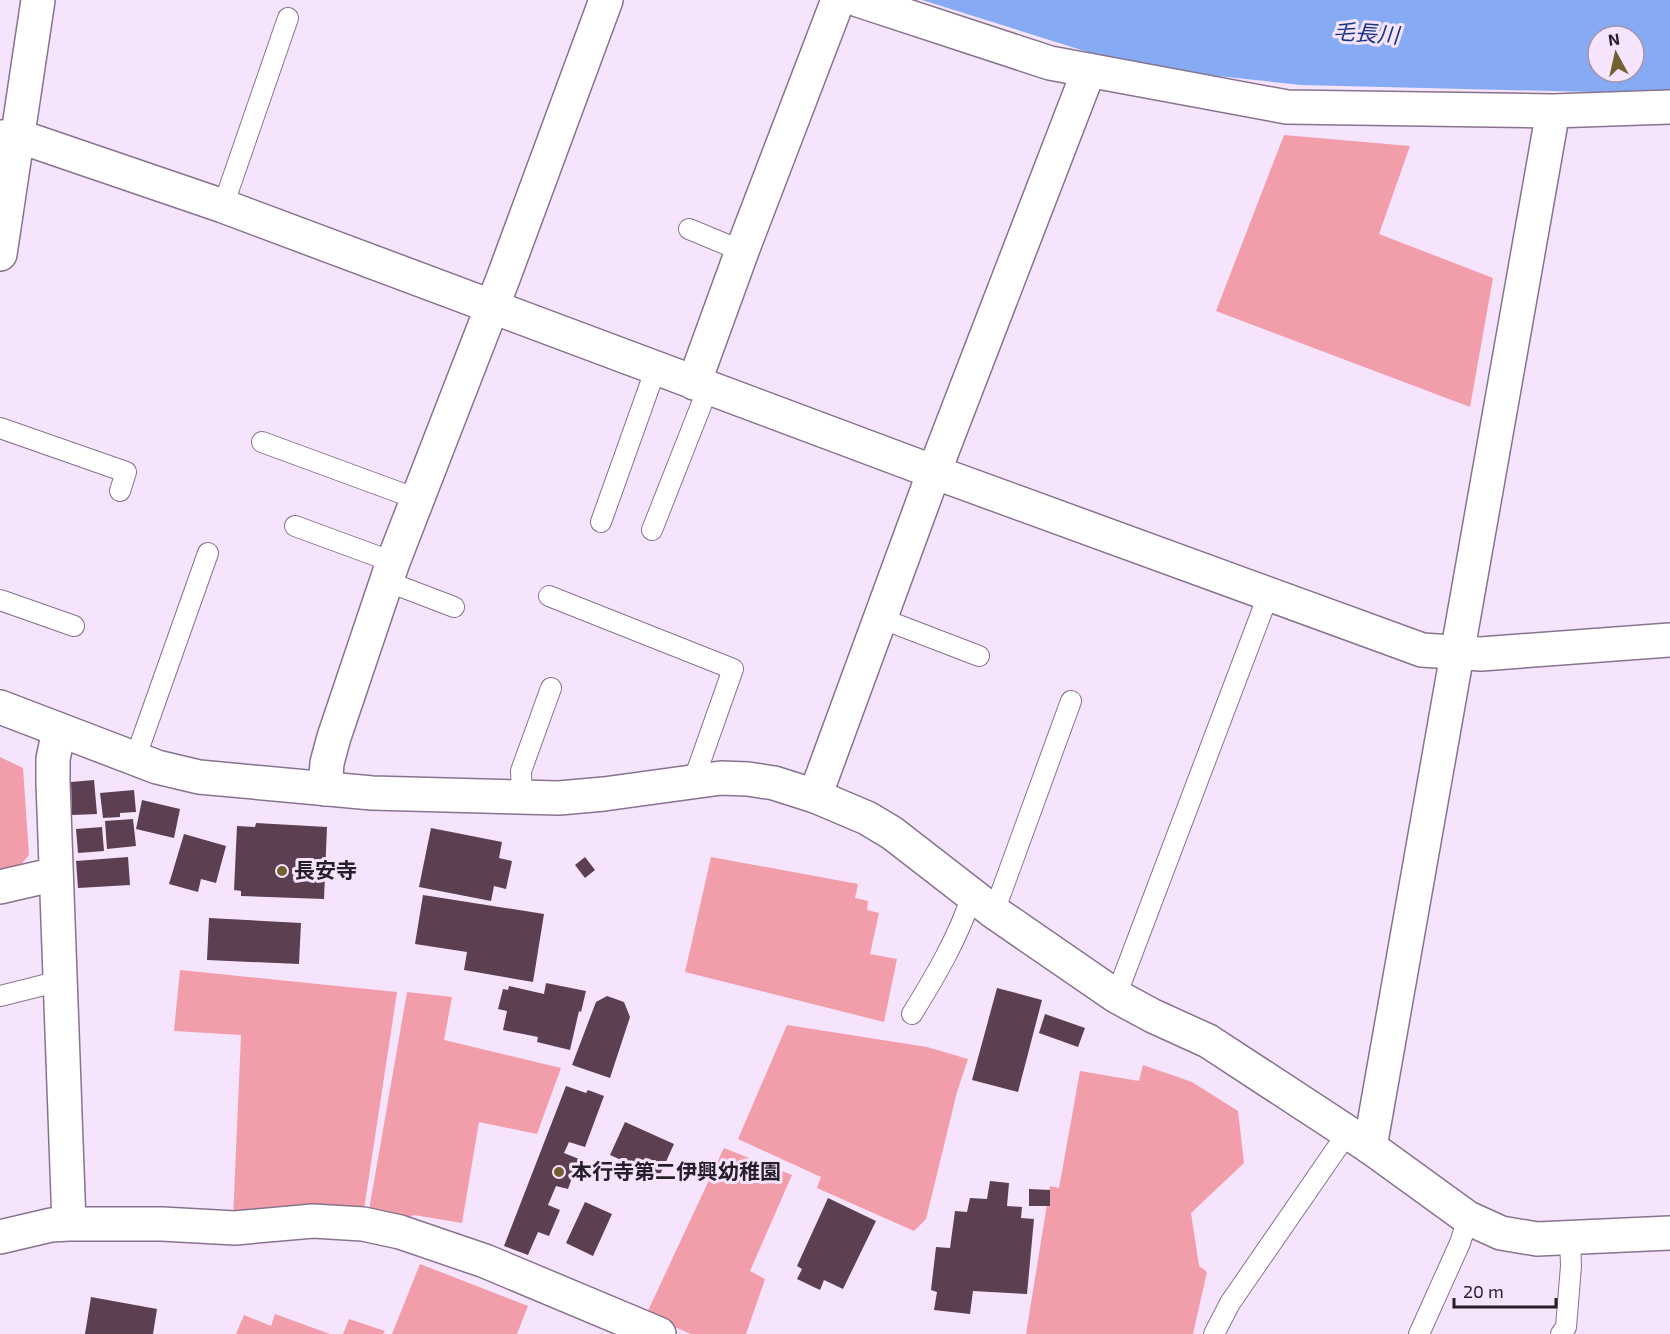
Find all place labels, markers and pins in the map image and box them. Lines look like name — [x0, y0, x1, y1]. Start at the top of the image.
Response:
place label: 長安寺 — [294, 857, 357, 882]
marker: 長安寺 — [275, 864, 289, 878]
place label: 本行寺第二伊興幼稚園 — [571, 1158, 781, 1183]
marker: 本行寺第二伊興幼稚園 — [552, 1165, 566, 1179]

